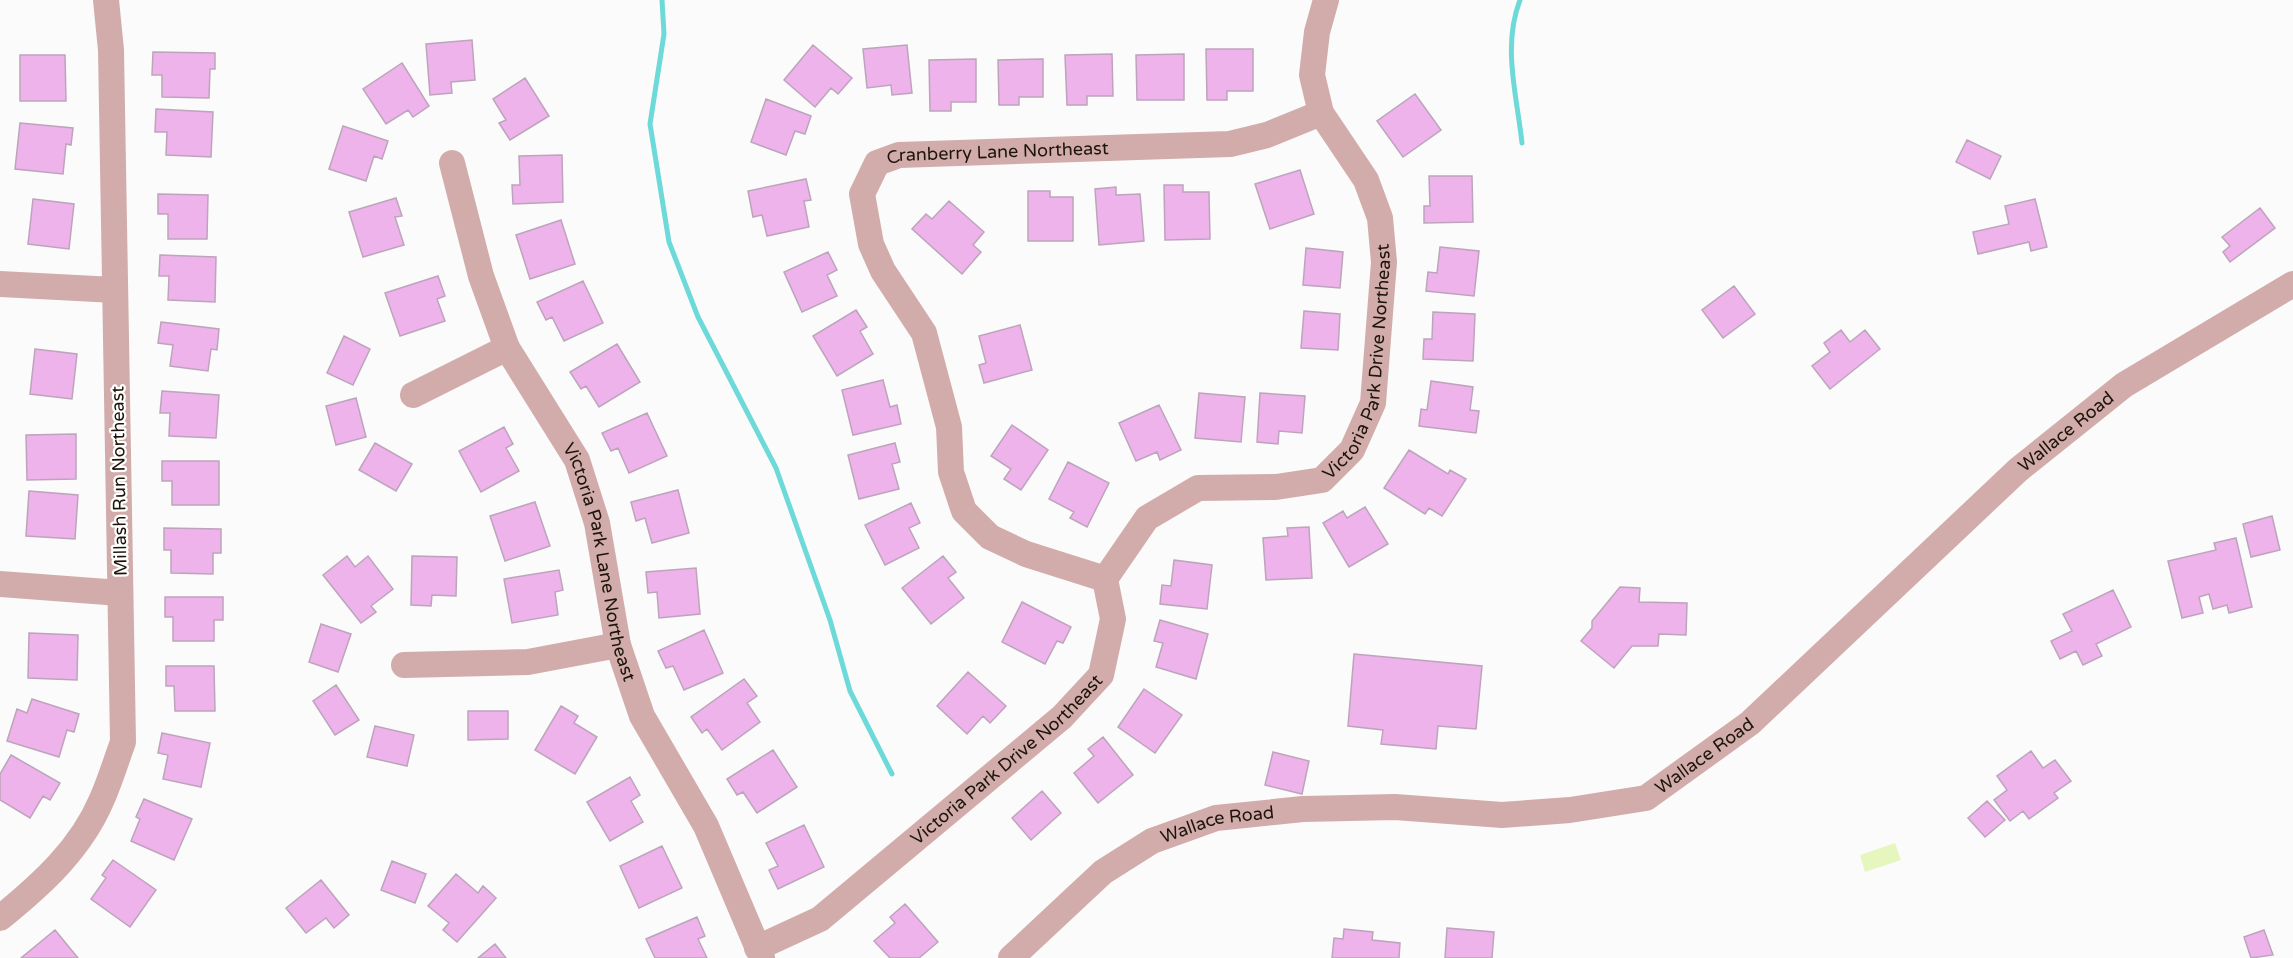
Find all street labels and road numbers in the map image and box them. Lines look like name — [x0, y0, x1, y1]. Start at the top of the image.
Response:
street label: Cranberry Lane Northeast — [883, 137, 1109, 170]
street label: Victoria Park Drive Northeast — [1318, 243, 1395, 484]
street label: Millash Run Northeast — [106, 386, 132, 576]
street label: Wallace Road — [2014, 387, 2118, 477]
street label: Victoria Park Lane Northeast — [558, 439, 640, 684]
street label: Victoria Park Drive Northeast — [906, 669, 1107, 850]
street label: Wallace Road — [1651, 713, 1758, 799]
street label: Wallace Road — [1158, 801, 1275, 848]

